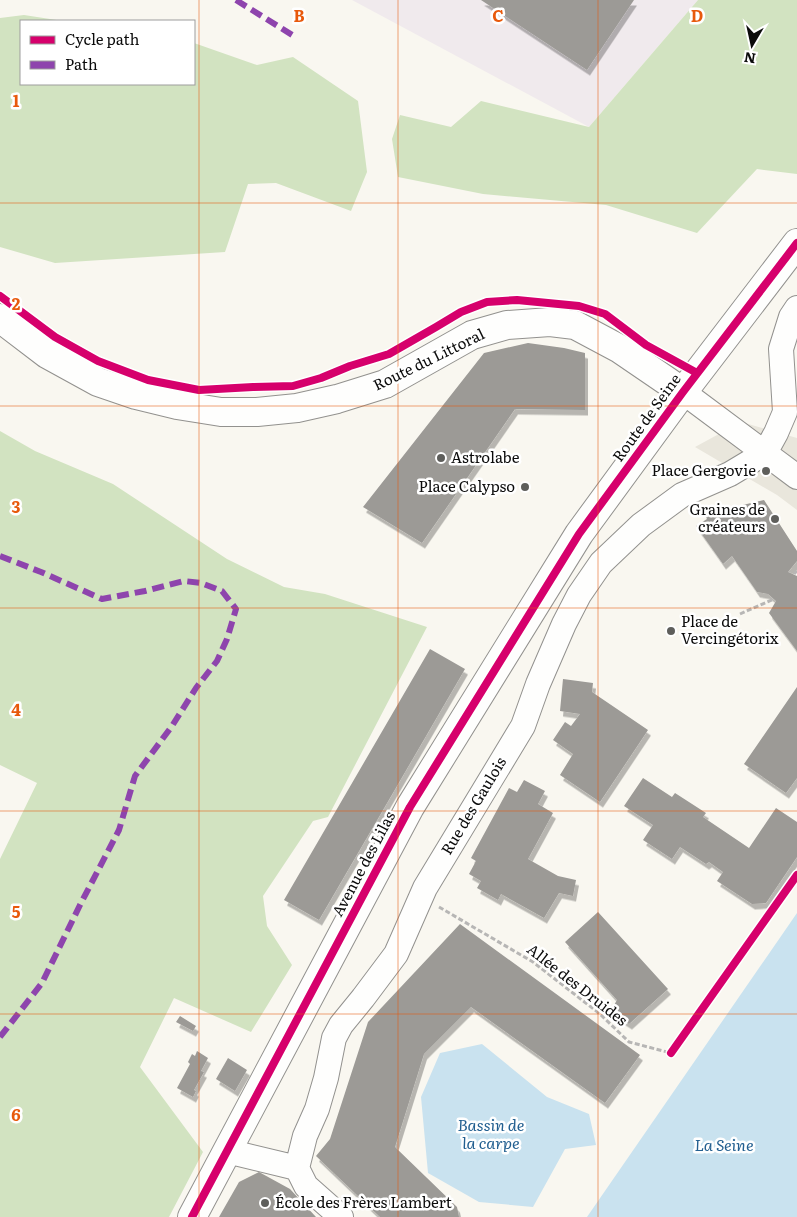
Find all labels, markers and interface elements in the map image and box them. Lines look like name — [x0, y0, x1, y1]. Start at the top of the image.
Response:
text: B — [293, 3, 305, 27]
text: C — [492, 3, 504, 27]
text: D — [691, 3, 703, 27]
legend — [20, 20, 195, 85]
north arrow — [727, 20, 777, 70]
text: Cycle path — [65, 27, 140, 50]
text: N — [742, 48, 757, 70]
text: Path — [65, 52, 98, 75]
text: 1 — [13, 88, 20, 112]
text: 2 — [12, 291, 21, 315]
street label: Route du Littoral — [369, 322, 488, 396]
street label: Route de Seine — [606, 368, 686, 466]
place label: Astrolabe — [451, 445, 520, 468]
marker: Astrolabe — [435, 452, 447, 464]
place label: Place Gergovie — [651, 458, 756, 481]
marker: Place Gergovie — [760, 465, 772, 477]
place label: Place Calypso — [419, 474, 515, 497]
marker: Place Calypso — [519, 481, 531, 493]
text: 3 — [12, 494, 21, 518]
place label: Graines de créateurs — [690, 497, 765, 537]
marker: Graines de créateurs — [769, 513, 781, 525]
place label: Place de Vercingétorix — [681, 609, 779, 649]
marker: Place de Vercingétorix — [665, 625, 677, 637]
text: 4 — [11, 697, 21, 721]
street label: Rue des Gaulois — [434, 752, 511, 859]
street label: Avenue des Lilas — [325, 806, 400, 920]
text: 5 — [12, 899, 21, 923]
street label: Allée des Druides — [523, 937, 633, 1031]
text: 6 — [11, 1102, 21, 1126]
water label: Bassin de la carpe — [458, 1112, 524, 1154]
water label: La Seine — [694, 1132, 754, 1156]
place label: École des Frères Lambert — [275, 1190, 452, 1213]
marker: École des Frères Lambert — [259, 1197, 271, 1209]

